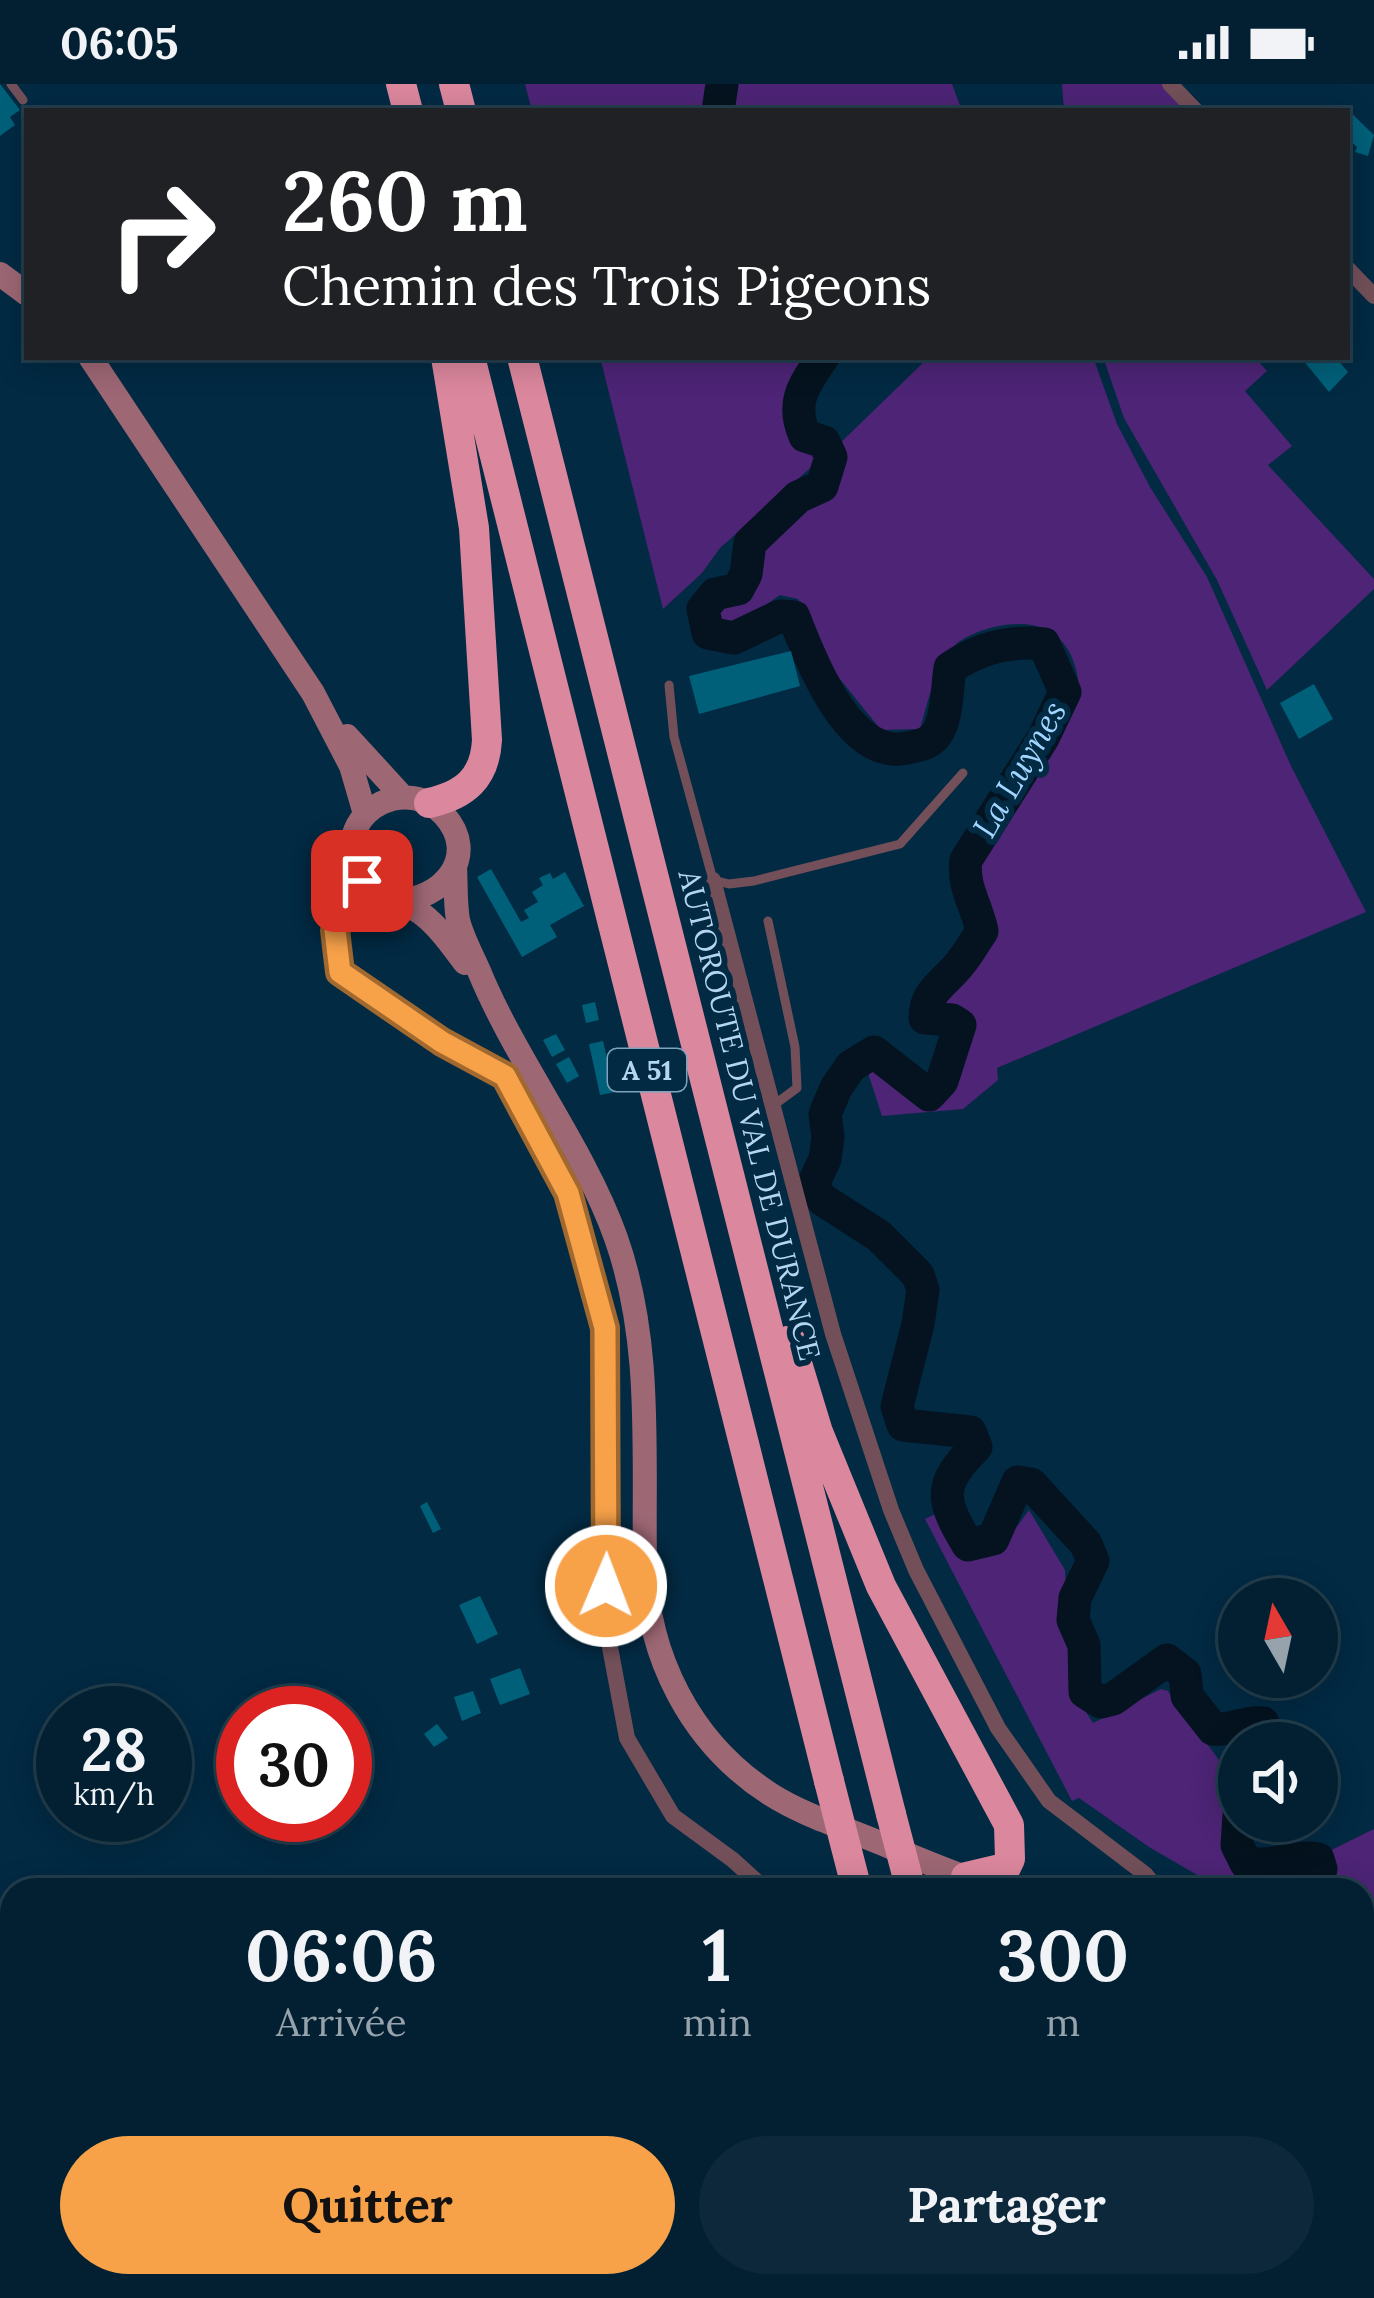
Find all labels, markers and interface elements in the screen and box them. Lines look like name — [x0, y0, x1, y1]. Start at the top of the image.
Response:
text: 06:05 — [60, 14, 179, 71]
text: 260 m — [282, 146, 528, 254]
icon: right — [84, 156, 240, 312]
text: Chemin des Trois Pigeons — [282, 251, 931, 320]
water label: La Luynes — [963, 693, 1075, 845]
pin — [311, 830, 413, 932]
icon: arrive — [329, 848, 395, 914]
street label: AUTOROUTE DU VAL DE DURANCE — [670, 865, 829, 1364]
road number: A 51 — [608, 1049, 686, 1091]
position arrow — [543, 1523, 669, 1649]
north arrow — [1218, 1578, 1338, 1698]
map controls — [1218, 1578, 1338, 1842]
speed limit sign: 30 — [216, 1686, 372, 1842]
text: 28 — [81, 1711, 147, 1787]
button: sound — [1218, 1722, 1338, 1842]
text: km/h — [73, 1775, 155, 1813]
text: 06:06 — [245, 1909, 437, 2001]
text: 1 — [703, 1909, 732, 2001]
text: 300 — [997, 1909, 1129, 2001]
text: Arrivée — [276, 1997, 407, 2047]
text: min — [682, 1997, 752, 2047]
text: m — [1046, 1997, 1080, 2047]
button: Quitter — [60, 2136, 675, 2274]
button: Partager — [699, 2136, 1314, 2274]

